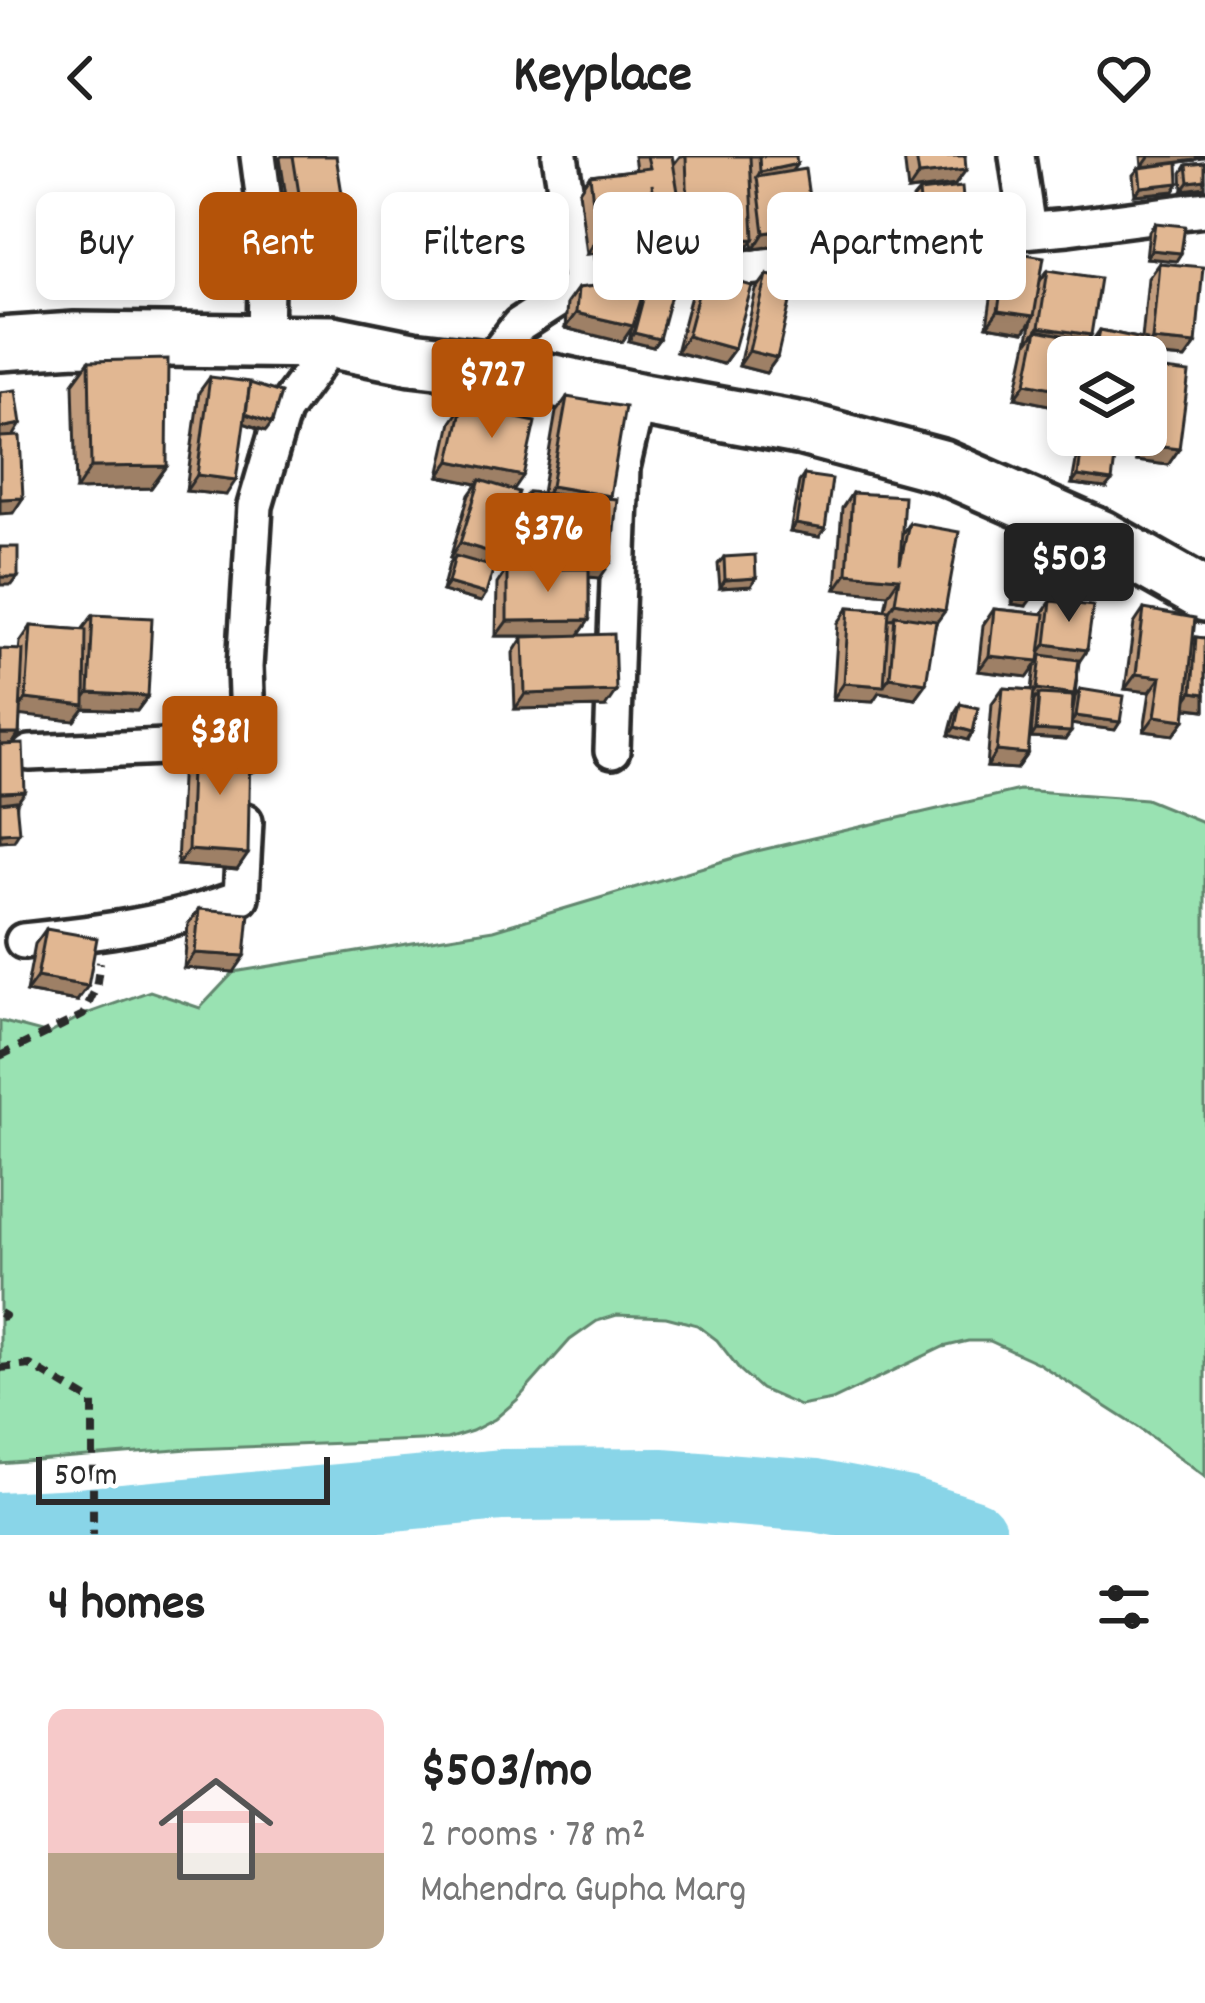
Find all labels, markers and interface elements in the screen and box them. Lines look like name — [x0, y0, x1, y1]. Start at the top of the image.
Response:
text: Keyplace — [513, 40, 692, 117]
icon: back — [48, 45, 114, 111]
icon: heart — [1091, 45, 1157, 111]
chip: Buy — [36, 192, 175, 300]
chip: Rent — [199, 192, 357, 300]
chip: Filters — [381, 192, 569, 300]
chip: New — [593, 192, 743, 300]
chip: Apartment — [767, 192, 1026, 300]
map controls — [1047, 336, 1167, 456]
button: layers — [1047, 336, 1167, 456]
pin: $727 — [421, 339, 563, 441]
text: $727 — [459, 350, 525, 405]
pin: $376 — [477, 493, 619, 595]
text: $376 — [512, 504, 584, 559]
pin: $503 — [998, 523, 1140, 625]
text: $503 — [1031, 534, 1107, 589]
pin: $381 — [149, 696, 291, 798]
text: $381 — [189, 707, 251, 762]
scale bar — [36, 1451, 330, 1504]
text: 50 m — [54, 1454, 118, 1501]
text: 4 homes — [48, 1571, 206, 1643]
icon: filters — [1091, 1574, 1157, 1640]
text: $503/mo — [420, 1738, 592, 1810]
icon: home — [144, 1757, 288, 1901]
text: 2 rooms · 78 m² — [420, 1810, 646, 1865]
text: Mahendra Gupha Marg — [420, 1865, 746, 1920]

